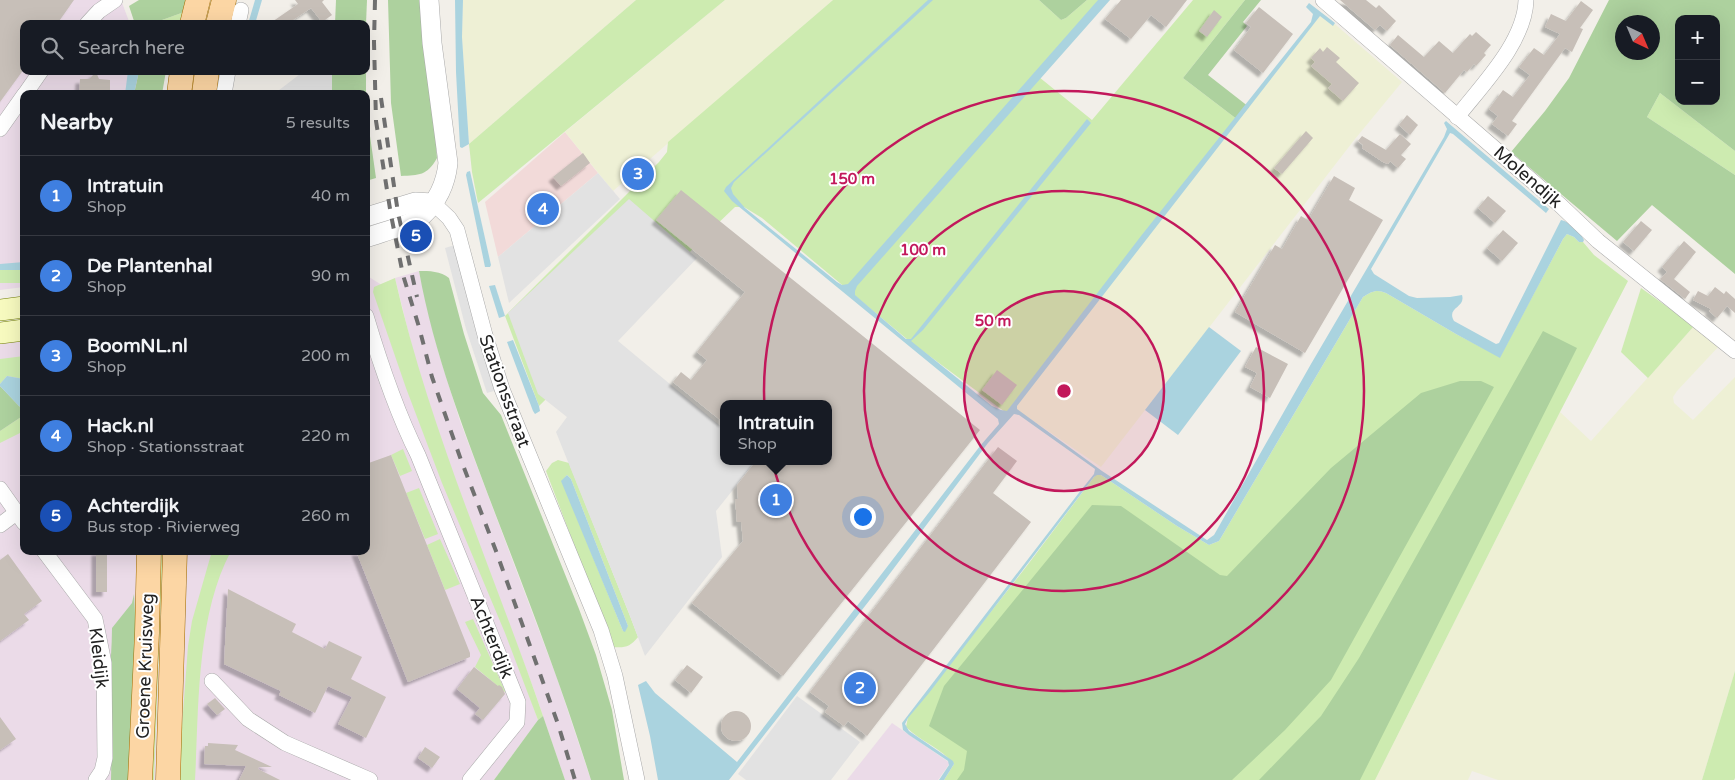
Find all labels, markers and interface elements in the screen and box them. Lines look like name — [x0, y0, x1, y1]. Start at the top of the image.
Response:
north arrow — [1615, 15, 1660, 60]
map controls — [1675, 15, 1720, 105]
button: + — [1675, 15, 1720, 60]
search box — [20, 20, 370, 75]
icon: search — [38, 34, 66, 62]
text: Search here — [78, 37, 185, 59]
button: − — [1675, 60, 1720, 105]
text: Nearby — [40, 110, 113, 135]
text: 5 results — [286, 113, 350, 133]
street label: Molendijk — [1489, 141, 1567, 213]
pin: 3 — [622, 155, 654, 193]
text: 150 m — [829, 170, 875, 188]
text: Intratuin — [87, 175, 164, 197]
text: 1 — [51, 186, 61, 206]
text: 40 m — [311, 186, 350, 206]
pin: 4 — [527, 190, 559, 228]
text: Shop — [87, 197, 126, 217]
pin: 5 — [400, 217, 432, 255]
text: 100 m — [900, 241, 946, 259]
text: De Plantenhal — [87, 255, 212, 277]
text: 2 — [51, 266, 61, 286]
text: 90 m — [311, 266, 350, 286]
text: Shop — [87, 277, 126, 297]
text: 50 m — [975, 312, 1011, 330]
street label: Stationsstraat — [474, 332, 536, 451]
text: BoomNL.nl — [87, 335, 188, 357]
text: 3 — [51, 346, 61, 366]
text: 200 m — [301, 346, 350, 366]
text: Shop — [87, 357, 126, 377]
centre of rings — [1055, 382, 1073, 400]
popup — [720, 400, 832, 465]
text: Intratuin — [738, 412, 814, 434]
text: Hack.nl — [87, 415, 154, 437]
text: 4 — [51, 426, 61, 446]
text: 220 m — [301, 426, 350, 446]
text: Shop — [738, 434, 777, 454]
text: Shop · Stationsstraat — [87, 437, 244, 457]
pin: 1 — [760, 481, 792, 519]
text: Achterdijk — [87, 495, 179, 517]
your location — [850, 504, 876, 530]
text: 5 — [51, 506, 61, 526]
text: 260 m — [301, 506, 350, 526]
text: Bus stop · Rivierweg — [87, 517, 240, 537]
street label: Achterdijk — [465, 592, 519, 682]
street label: Groene Kruisweg — [131, 593, 159, 739]
street label: Kleidijk — [84, 626, 114, 690]
pin: 2 — [844, 669, 876, 707]

